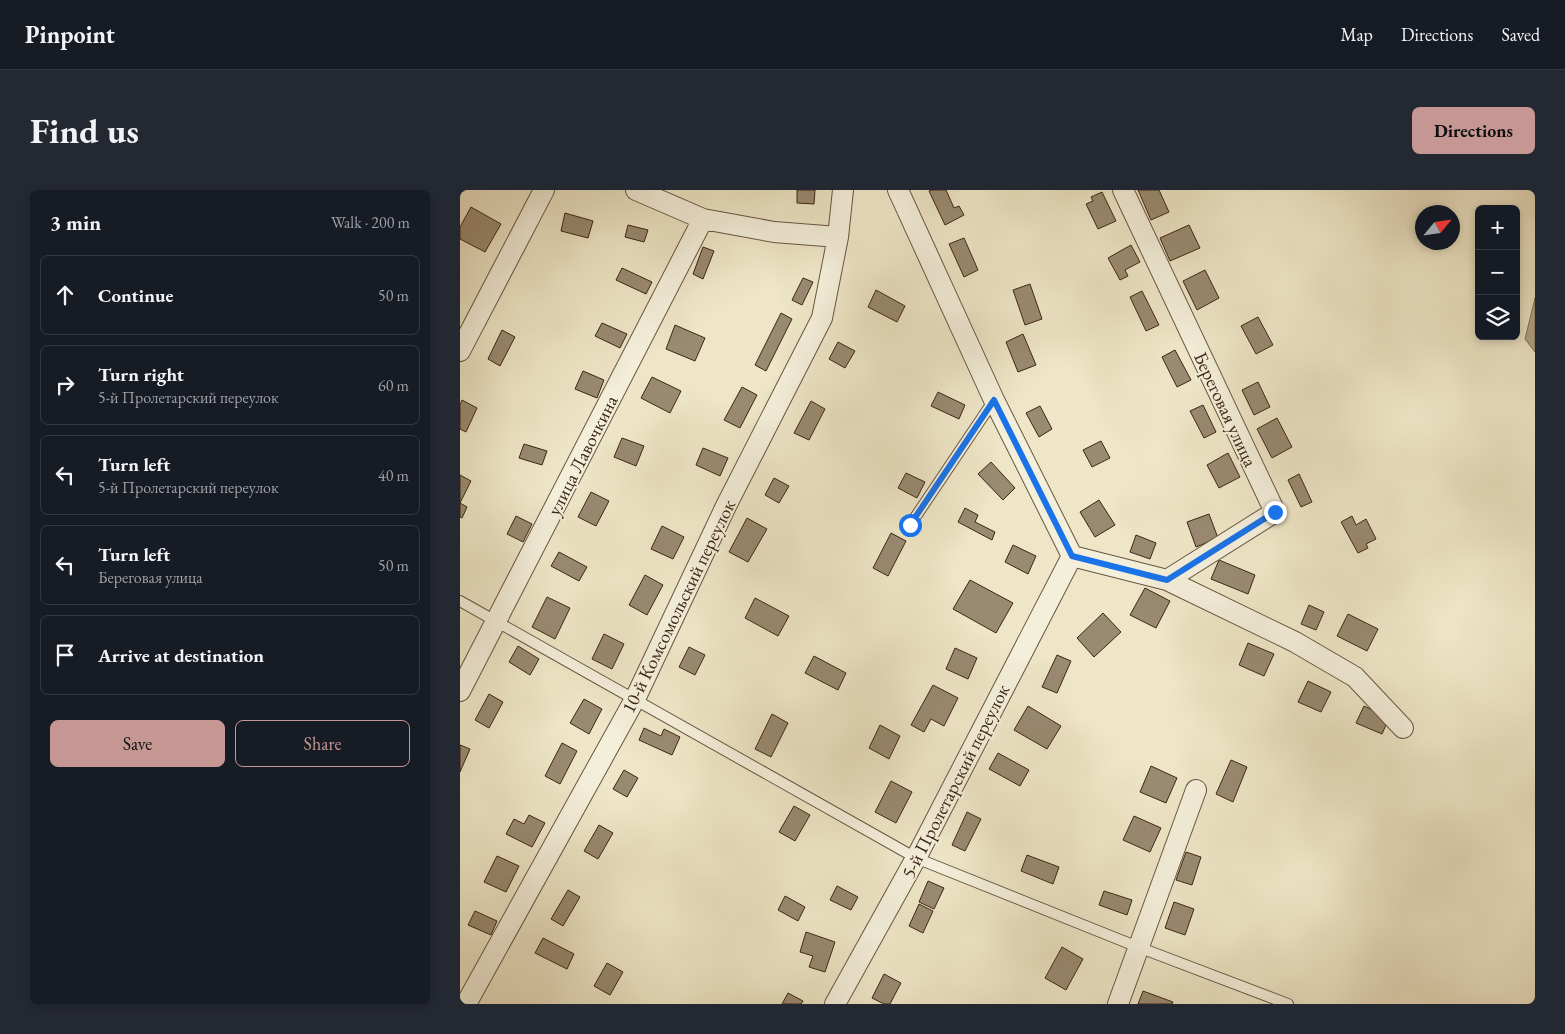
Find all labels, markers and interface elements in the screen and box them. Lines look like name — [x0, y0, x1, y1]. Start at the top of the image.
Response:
text: Pinpoint — [25, 19, 115, 50]
text: Map — [1341, 23, 1373, 46]
text: Directions — [1401, 23, 1473, 46]
text: Saved — [1501, 23, 1540, 46]
button: Directions — [1412, 107, 1535, 154]
text: Find us — [30, 108, 139, 153]
north arrow — [1415, 205, 1460, 250]
map controls — [1475, 205, 1520, 340]
button: + — [1475, 205, 1520, 250]
text: 3 min — [50, 209, 101, 236]
text: Walk · 200 m — [331, 212, 410, 233]
button: − — [1475, 250, 1520, 295]
icon: ahead — [51, 281, 79, 309]
text: Continue — [98, 283, 173, 308]
text: 50 m — [378, 285, 409, 306]
button: layers — [1475, 295, 1520, 340]
street label: Береговая улица — [1188, 348, 1263, 471]
text: Turn right — [98, 362, 184, 387]
icon: right — [51, 371, 79, 399]
text: 60 m — [378, 375, 409, 396]
text: 5-й Пролетарский переулок — [98, 387, 279, 408]
street label: улица Лавочкина — [541, 390, 624, 520]
text: Turn left — [98, 452, 170, 477]
icon: left — [51, 461, 79, 489]
text: 40 m — [378, 465, 409, 486]
text: 5-й Пролетарский переулок — [98, 477, 279, 498]
street label: 10-й Комсомольский переулок — [616, 495, 741, 717]
route end — [1264, 501, 1287, 524]
route start — [899, 514, 922, 537]
text: Turn left — [98, 542, 170, 567]
icon: left — [51, 551, 79, 579]
text: 50 m — [378, 555, 409, 576]
text: Береговая улица — [98, 567, 203, 588]
icon: arrive — [51, 641, 79, 669]
text: Arrive at destination — [98, 643, 264, 668]
street label: 5-й Пролетарский переулок — [896, 680, 1015, 882]
button: Save — [50, 720, 225, 767]
button: Share — [235, 720, 410, 767]

